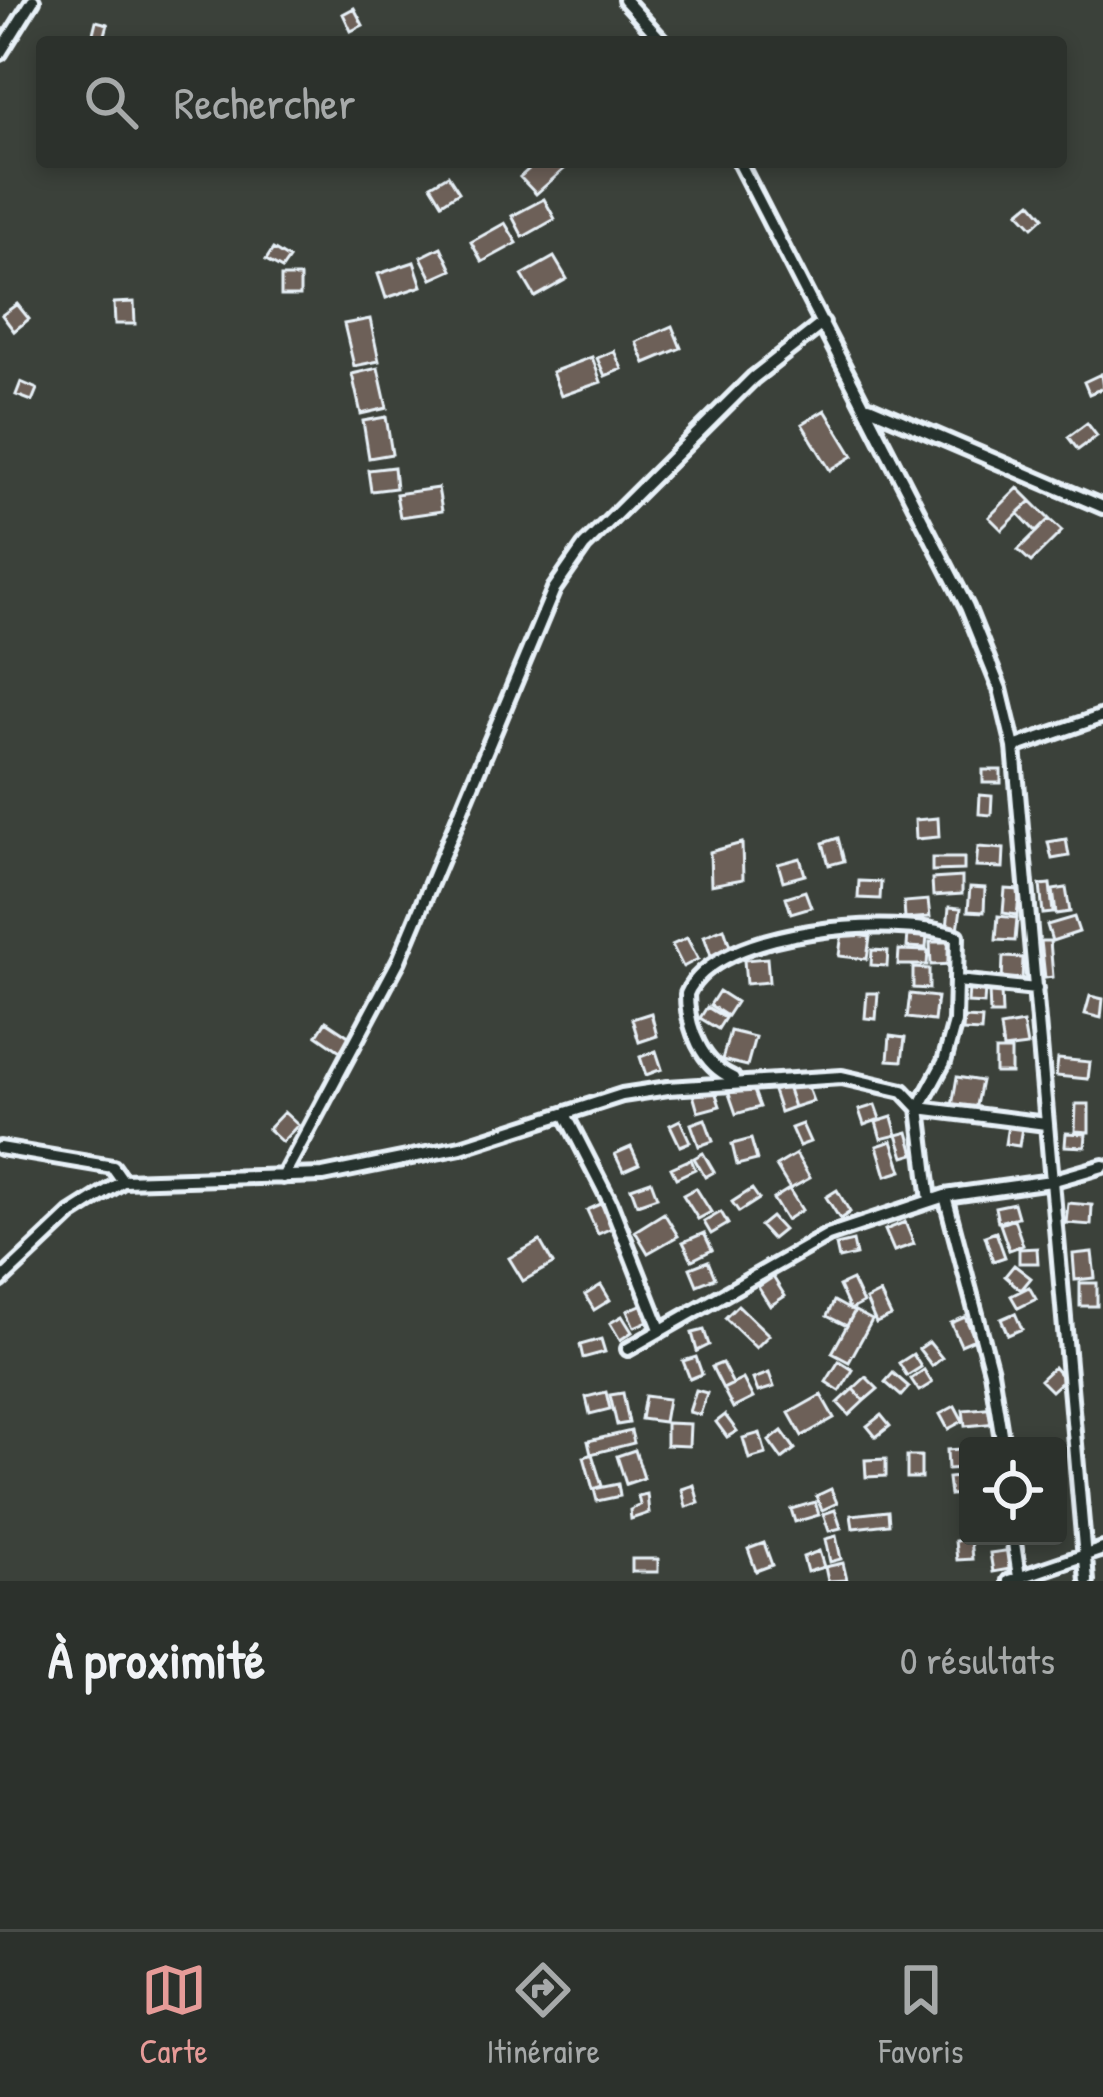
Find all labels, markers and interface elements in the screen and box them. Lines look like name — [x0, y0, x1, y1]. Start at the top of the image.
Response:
search box — [36, 36, 1067, 168]
icon: search — [78, 69, 144, 135]
text: Rechercher — [174, 72, 356, 133]
map controls — [959, 1437, 1067, 1545]
button: locate — [959, 1437, 1067, 1545]
text: À proximité — [48, 1625, 265, 1694]
text: 0 résultats — [900, 1633, 1055, 1686]
tab: Carte — [139, 1957, 208, 2073]
tab: Itinéraire — [487, 1957, 600, 2073]
tab: Favoris — [879, 1957, 964, 2073]

